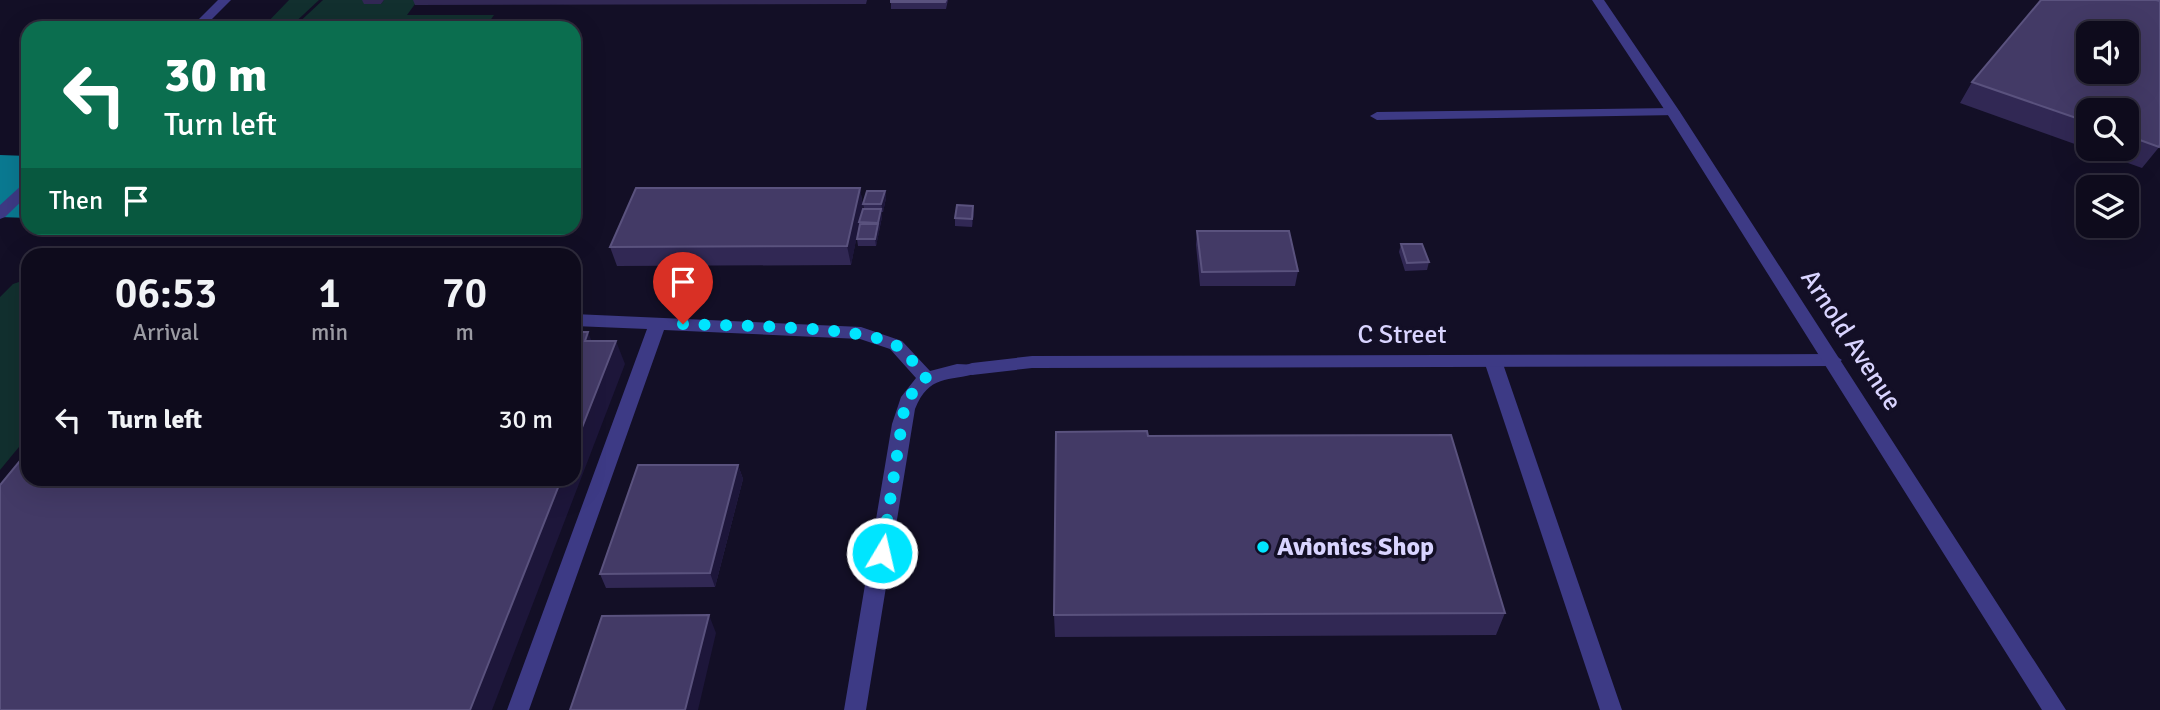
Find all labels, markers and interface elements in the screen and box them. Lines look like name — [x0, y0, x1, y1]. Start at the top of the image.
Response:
map controls — [2076, 21, 2139, 238]
button: sound — [2076, 21, 2139, 84]
text: 30 m — [164, 45, 267, 105]
icon: left — [49, 49, 140, 140]
button: search — [2076, 98, 2139, 161]
text: Turn left — [164, 105, 277, 144]
button: layers — [2076, 175, 2139, 238]
icon: arrive — [117, 182, 155, 220]
text: Then — [49, 185, 103, 217]
pin — [653, 252, 713, 324]
icon: arrive — [664, 263, 702, 301]
street label: Arnold Avenue — [1794, 264, 1908, 416]
text: 06:53 — [115, 268, 217, 319]
text: 1 — [318, 268, 341, 319]
text: 70 — [442, 268, 487, 319]
text: Arrival — [133, 318, 199, 347]
text: min — [311, 318, 348, 347]
text: m — [455, 318, 474, 347]
street label: C Street — [1357, 319, 1447, 351]
icon: left — [49, 401, 87, 439]
text: Turn left — [108, 404, 202, 436]
text: 30 m — [498, 404, 553, 436]
position arrow — [845, 516, 919, 590]
place label: Avionics Shop — [1277, 531, 1434, 563]
marker: Avionics Shop — [1255, 539, 1271, 555]

